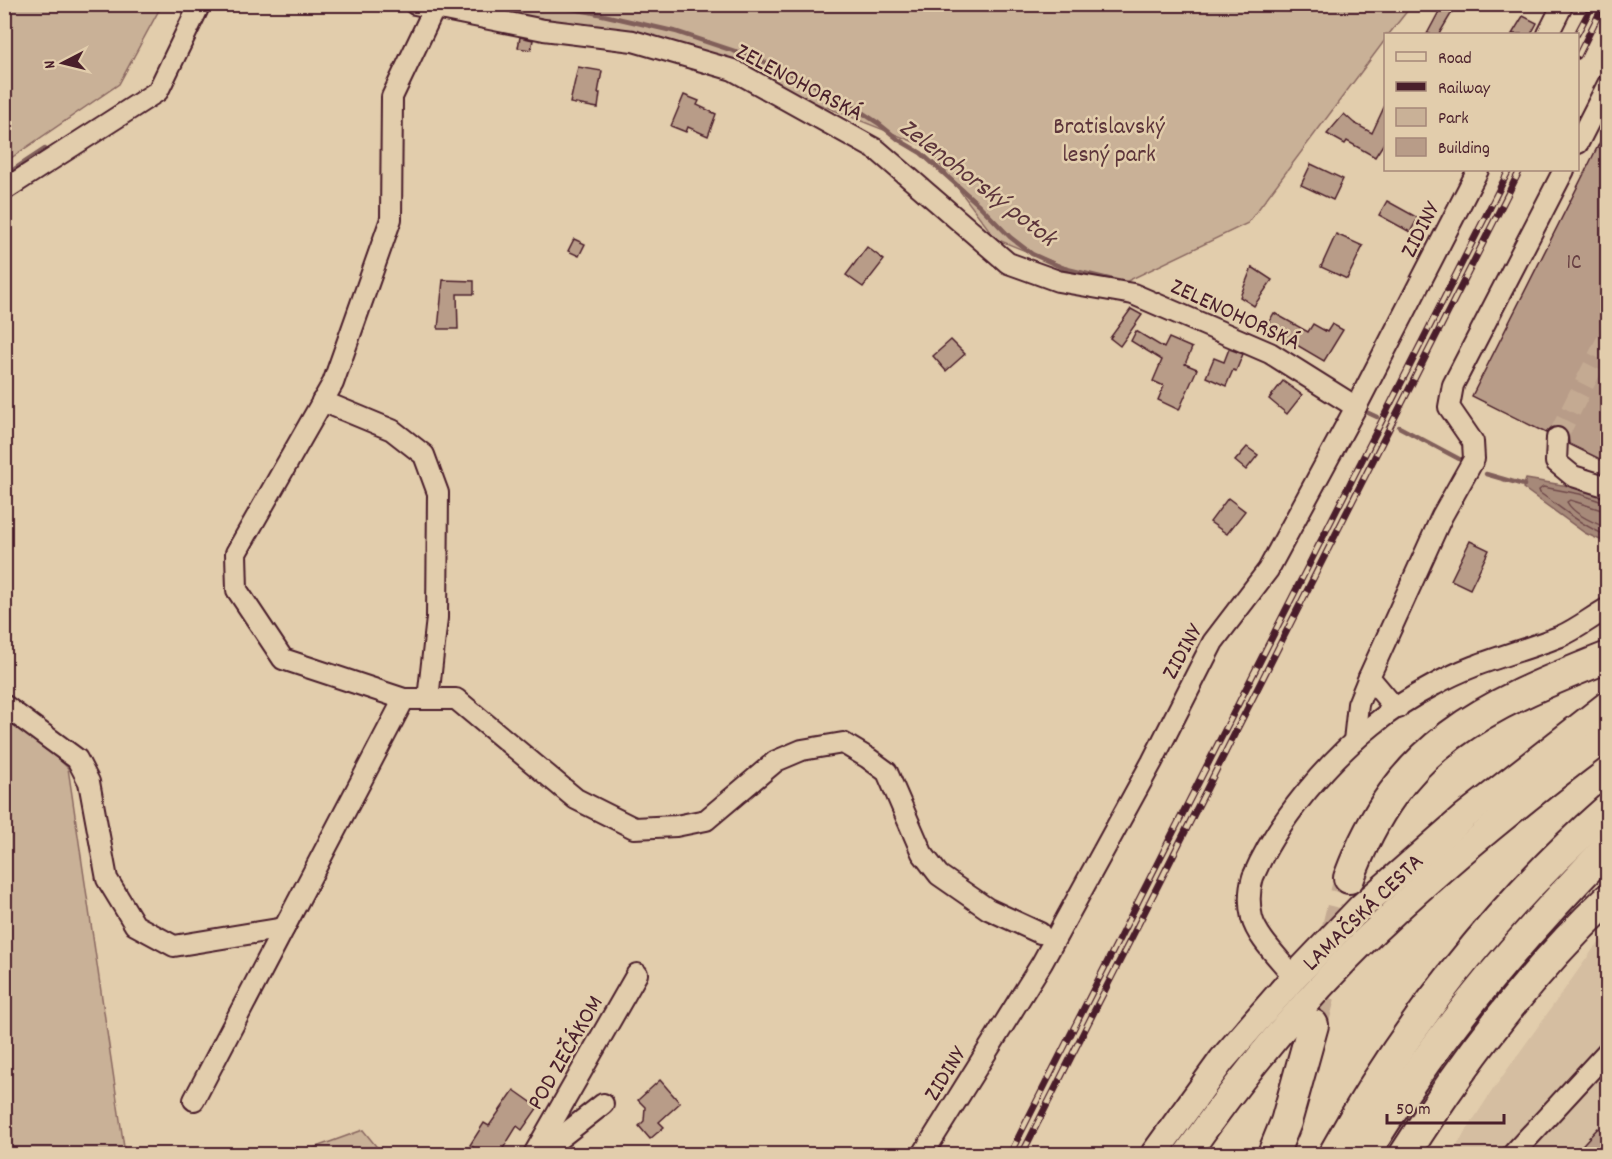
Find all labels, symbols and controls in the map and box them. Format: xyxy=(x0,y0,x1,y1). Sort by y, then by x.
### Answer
north arrow xyxy=(33,33,93,93)
legend xyxy=(1384,33,1579,171)
street label: ZELENOHORSKÁ xyxy=(729,36,868,131)
text: Road xyxy=(1438,47,1472,72)
text: N xyxy=(39,59,62,70)
text: Railway xyxy=(1438,77,1491,102)
text: Park xyxy=(1438,107,1469,132)
water label: Zelenohorský potok xyxy=(890,110,1065,258)
park label: Bratislavský lesný park xyxy=(1053,111,1166,173)
text: Building xyxy=(1438,137,1490,162)
street label: ZIDINY xyxy=(1393,196,1451,264)
house number: 1C xyxy=(1567,249,1581,279)
street label: ZELENOHORSKÁ xyxy=(1164,271,1305,361)
street label: ZIDINY xyxy=(1155,618,1213,686)
street label: LAMAČSKÁ CESTA xyxy=(1296,846,1433,980)
street label: POD ZEČÁKOM xyxy=(520,990,613,1117)
street label: ZIDINY xyxy=(917,1040,977,1108)
scale bar xyxy=(1387,1087,1504,1125)
text: 50 m xyxy=(1396,1098,1431,1123)

